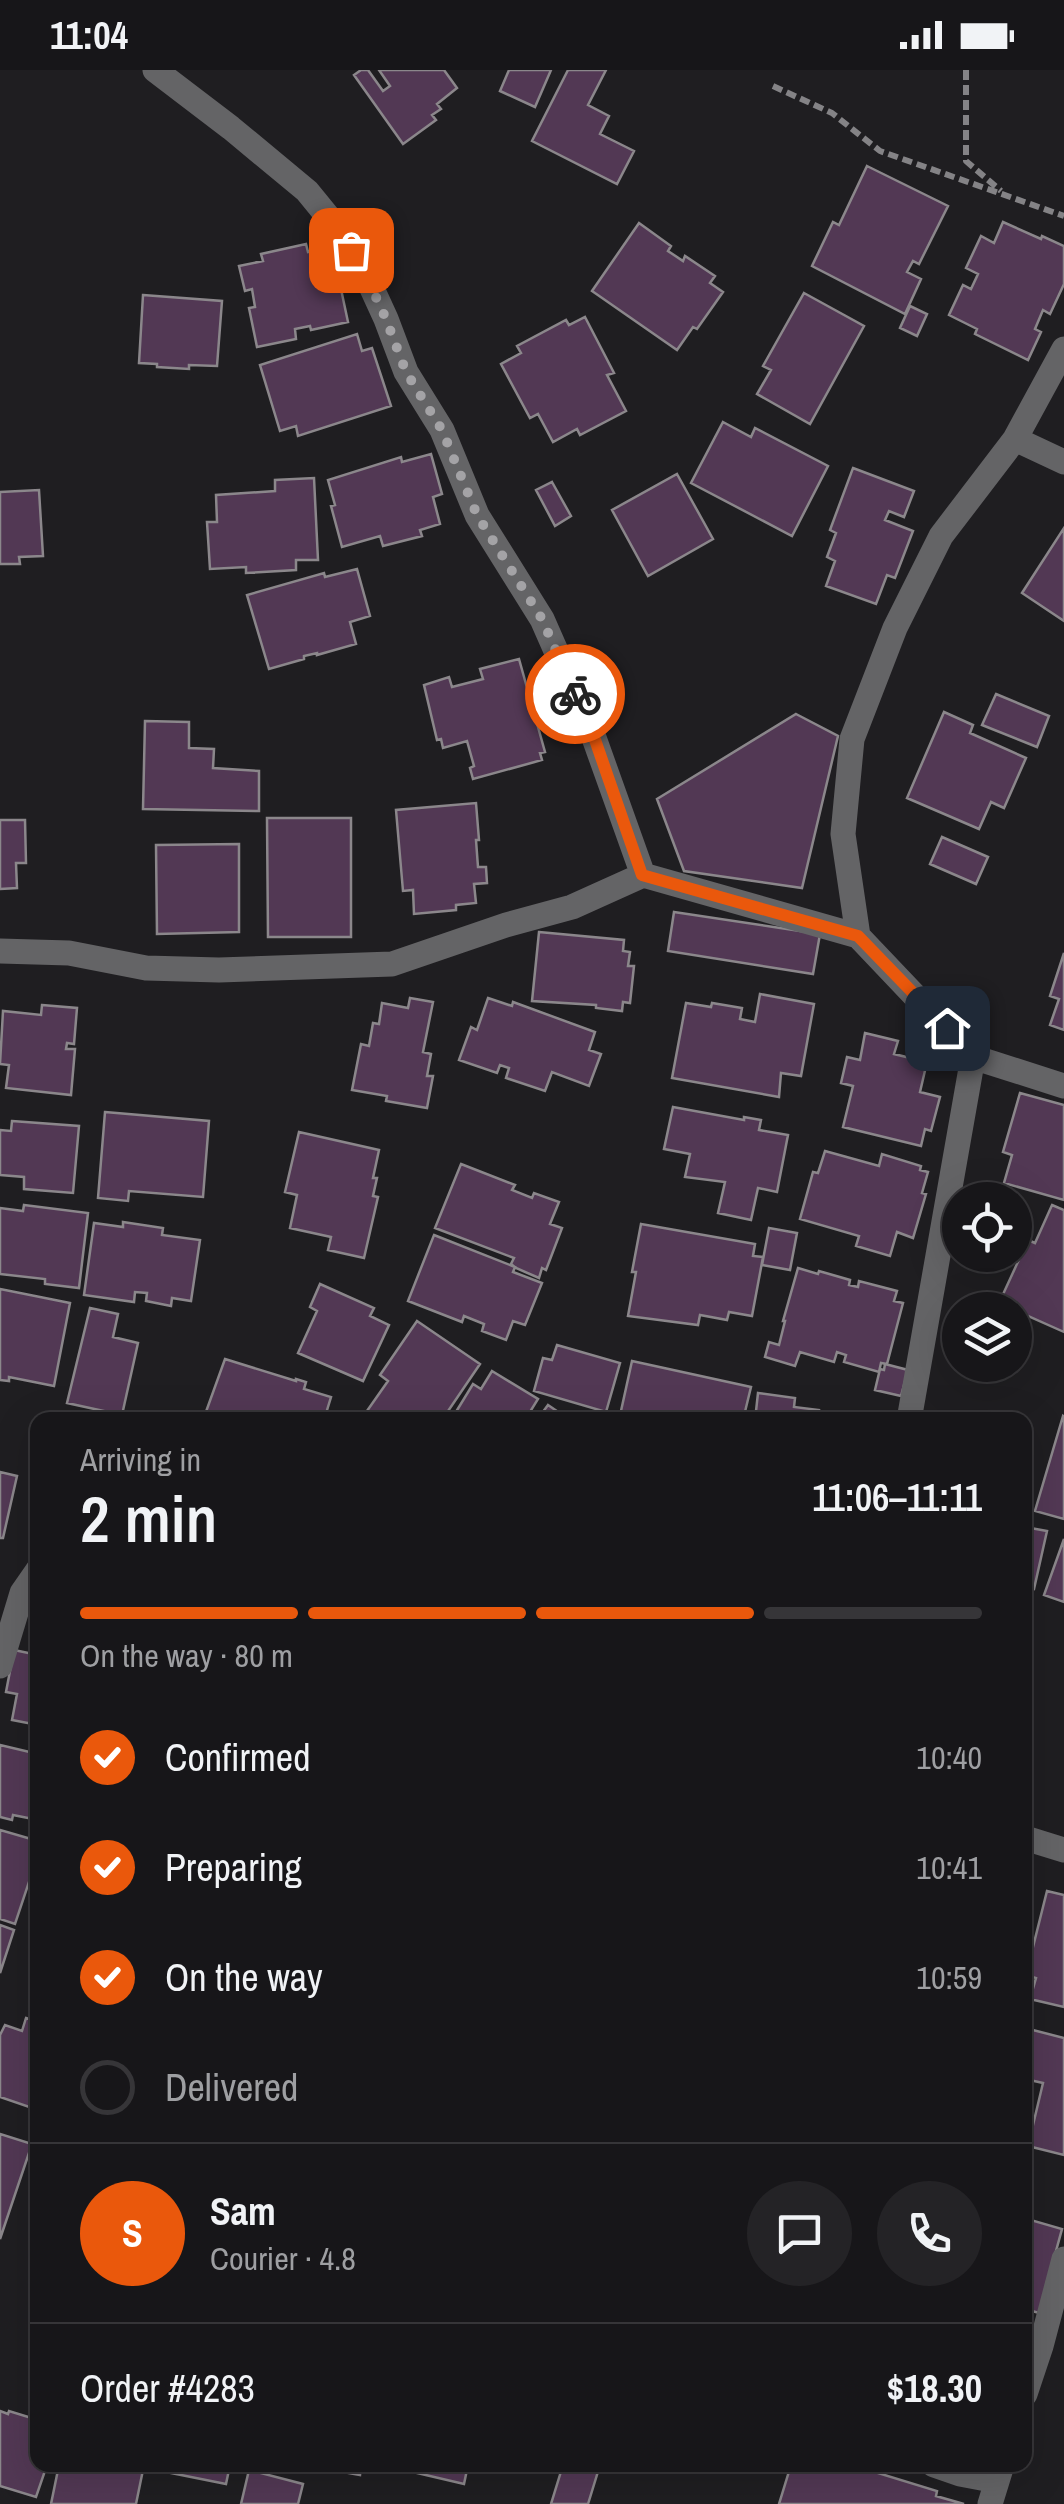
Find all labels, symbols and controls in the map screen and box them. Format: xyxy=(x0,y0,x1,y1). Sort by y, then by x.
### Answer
text: 11:04 xyxy=(50,10,128,61)
pin xyxy=(309,208,394,293)
icon: bag xyxy=(324,223,379,278)
courier xyxy=(525,644,625,744)
icon: bike xyxy=(548,667,603,722)
pin xyxy=(905,986,990,1071)
icon: home xyxy=(920,1001,975,1056)
map controls xyxy=(942,1182,1032,1382)
button: locate xyxy=(942,1182,1032,1272)
button: layers xyxy=(942,1292,1032,1382)
text: Arriving in xyxy=(80,1438,201,1481)
text: 11:06–11:11 xyxy=(812,1472,982,1523)
text: 2 min xyxy=(80,1475,217,1562)
text: On the way · 80 m xyxy=(80,1634,293,1677)
icon: check xyxy=(80,1730,135,1785)
text: Confirmed xyxy=(165,1732,310,1783)
text: 10:40 xyxy=(916,1736,982,1779)
icon: check xyxy=(80,1840,135,1895)
text: Preparing xyxy=(165,1842,302,1893)
text: 10:41 xyxy=(916,1846,982,1889)
icon: check xyxy=(80,1950,135,2005)
text: On the way xyxy=(165,1952,323,2003)
text: 10:59 xyxy=(916,1956,982,1999)
text: Delivered xyxy=(165,2062,298,2113)
button: chat xyxy=(747,2181,852,2286)
button: phone xyxy=(877,2181,982,2286)
text: Sam xyxy=(210,2186,276,2237)
text: S xyxy=(122,2208,143,2259)
text: Courier · 4.8 xyxy=(210,2237,356,2280)
text: Order #4283 xyxy=(80,2363,255,2414)
text: $18.30 xyxy=(887,2363,982,2414)

